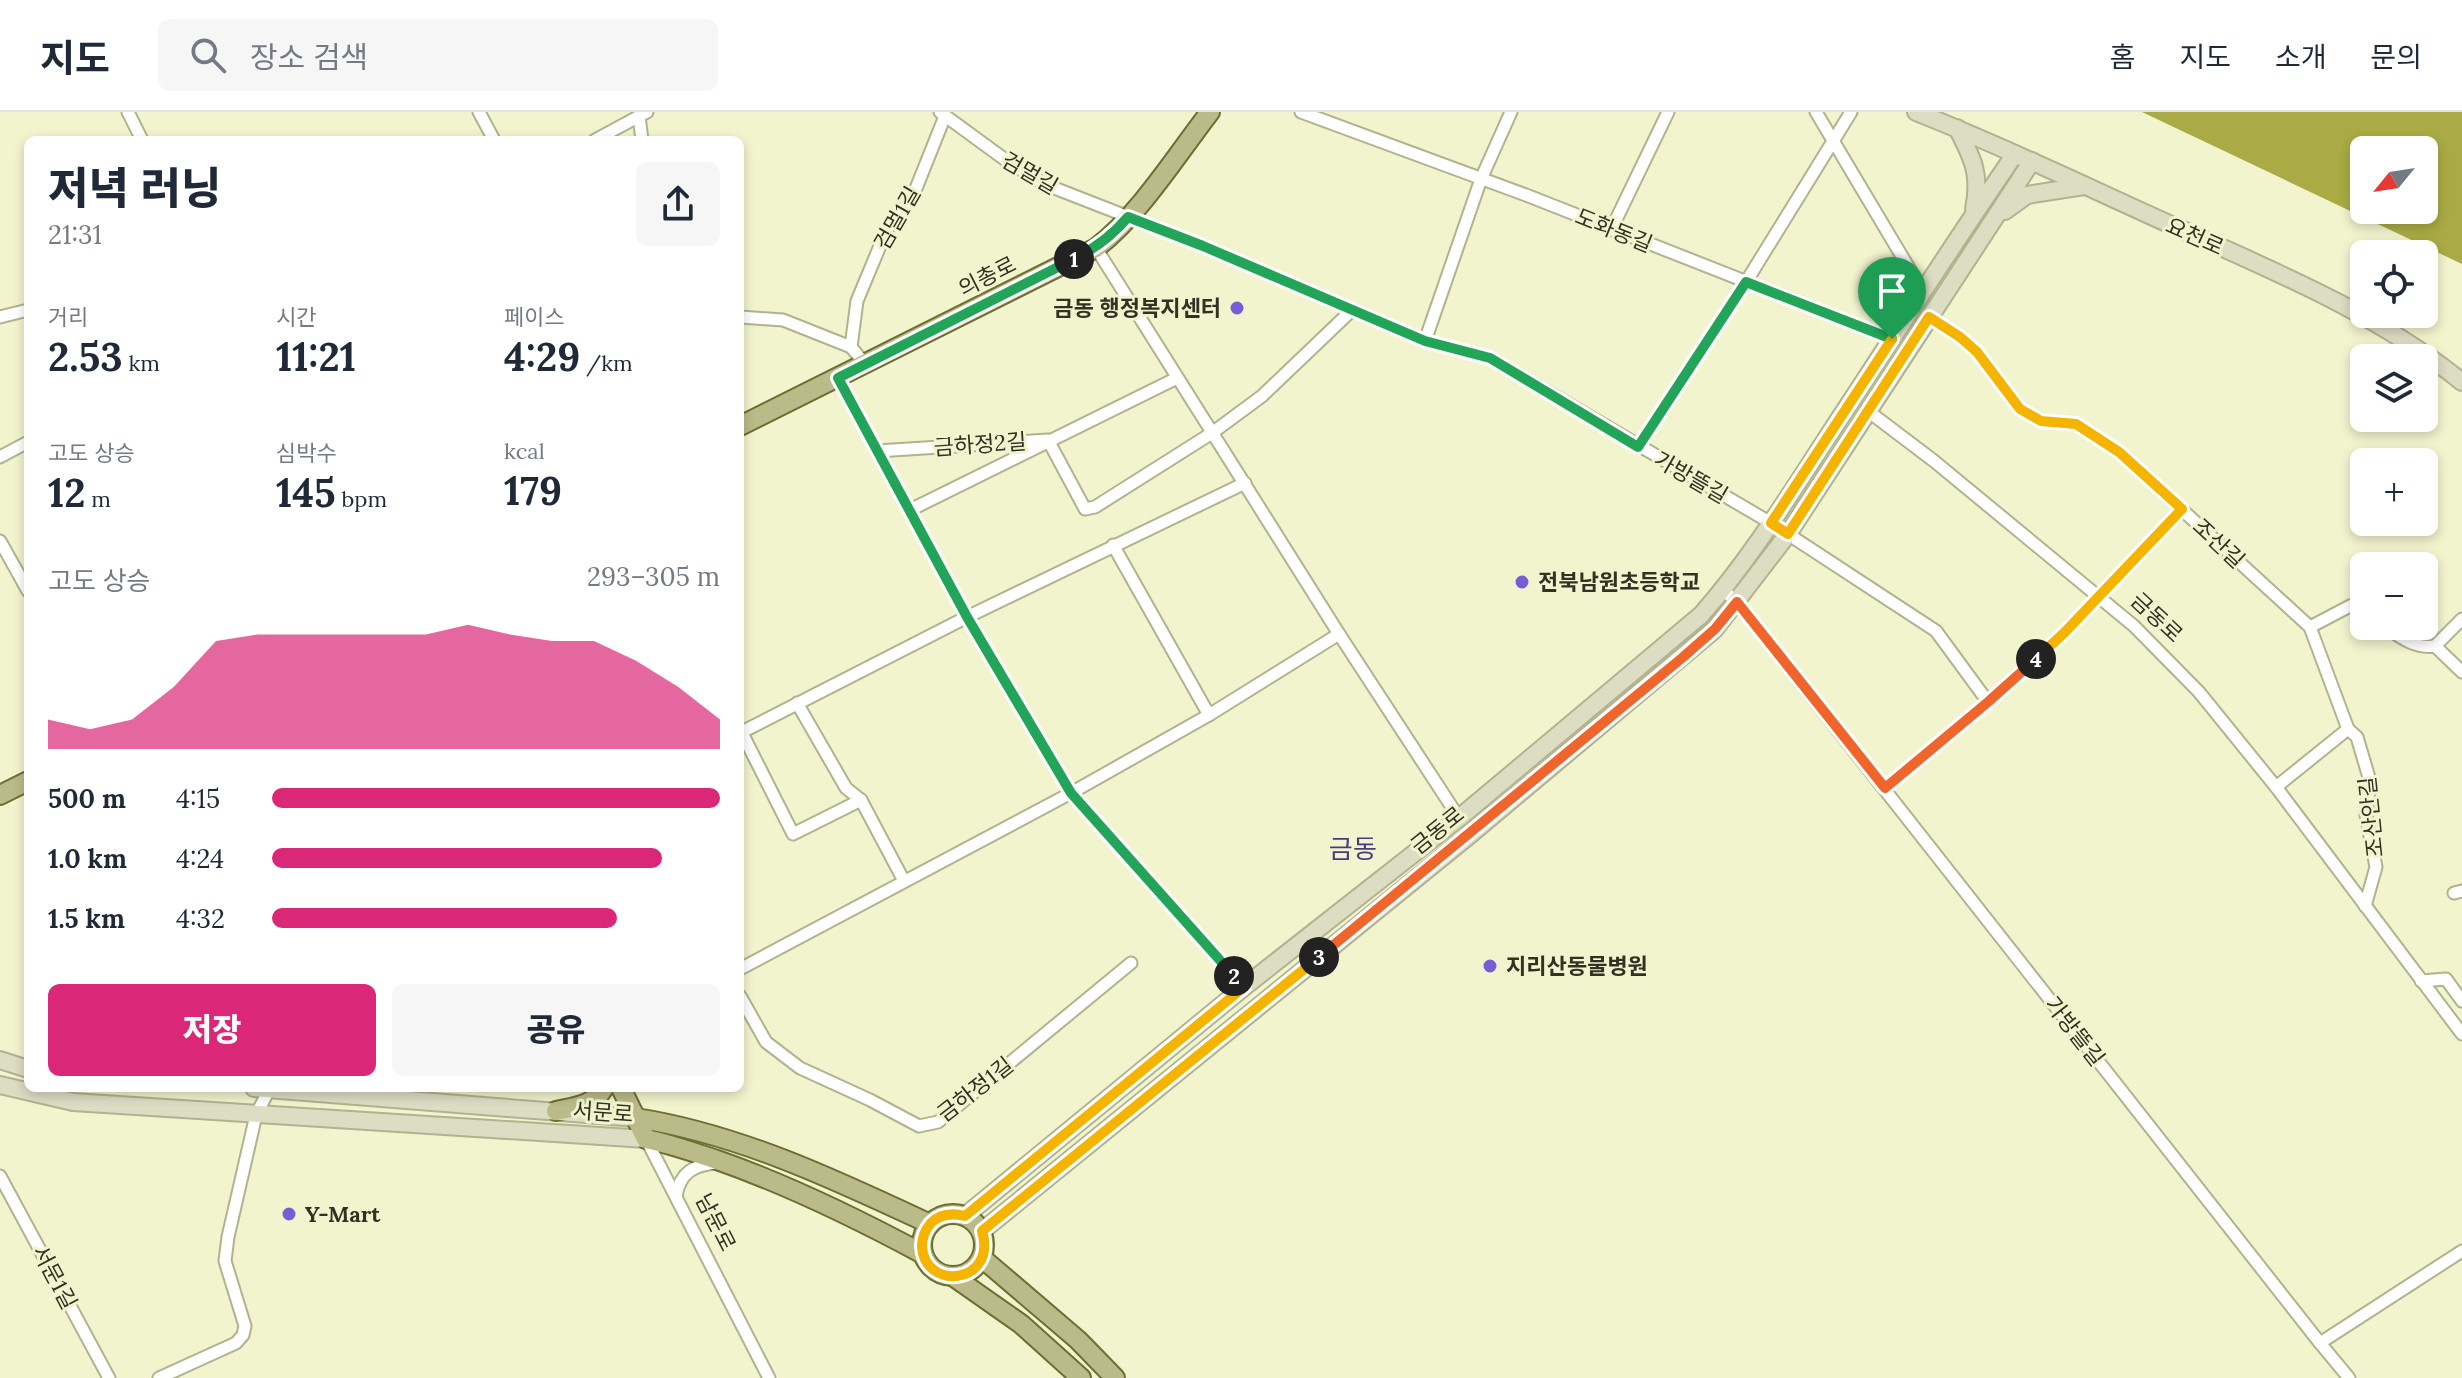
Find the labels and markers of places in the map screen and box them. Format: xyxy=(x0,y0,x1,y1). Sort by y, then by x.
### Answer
pin: 1 xyxy=(1054,239,1094,279)
pin xyxy=(1858,257,1926,339)
place label: 금동 행정복지센터 xyxy=(1053,294,1221,322)
marker: 금동 행정복지센터 xyxy=(1228,299,1246,317)
place label: 전북남원초등학교 xyxy=(1538,568,1700,596)
marker: 전북남원초등학교 xyxy=(1513,573,1531,591)
pin: 4 xyxy=(2016,639,2056,679)
pin: 3 xyxy=(1299,937,1339,977)
place label: 지리산동물병원 xyxy=(1506,952,1648,980)
pin: 2 xyxy=(1214,956,1254,996)
marker: 지리산동물병원 xyxy=(1481,957,1499,975)
place label: Y-Mart xyxy=(305,1200,381,1228)
marker: Y-Mart xyxy=(280,1205,298,1223)

